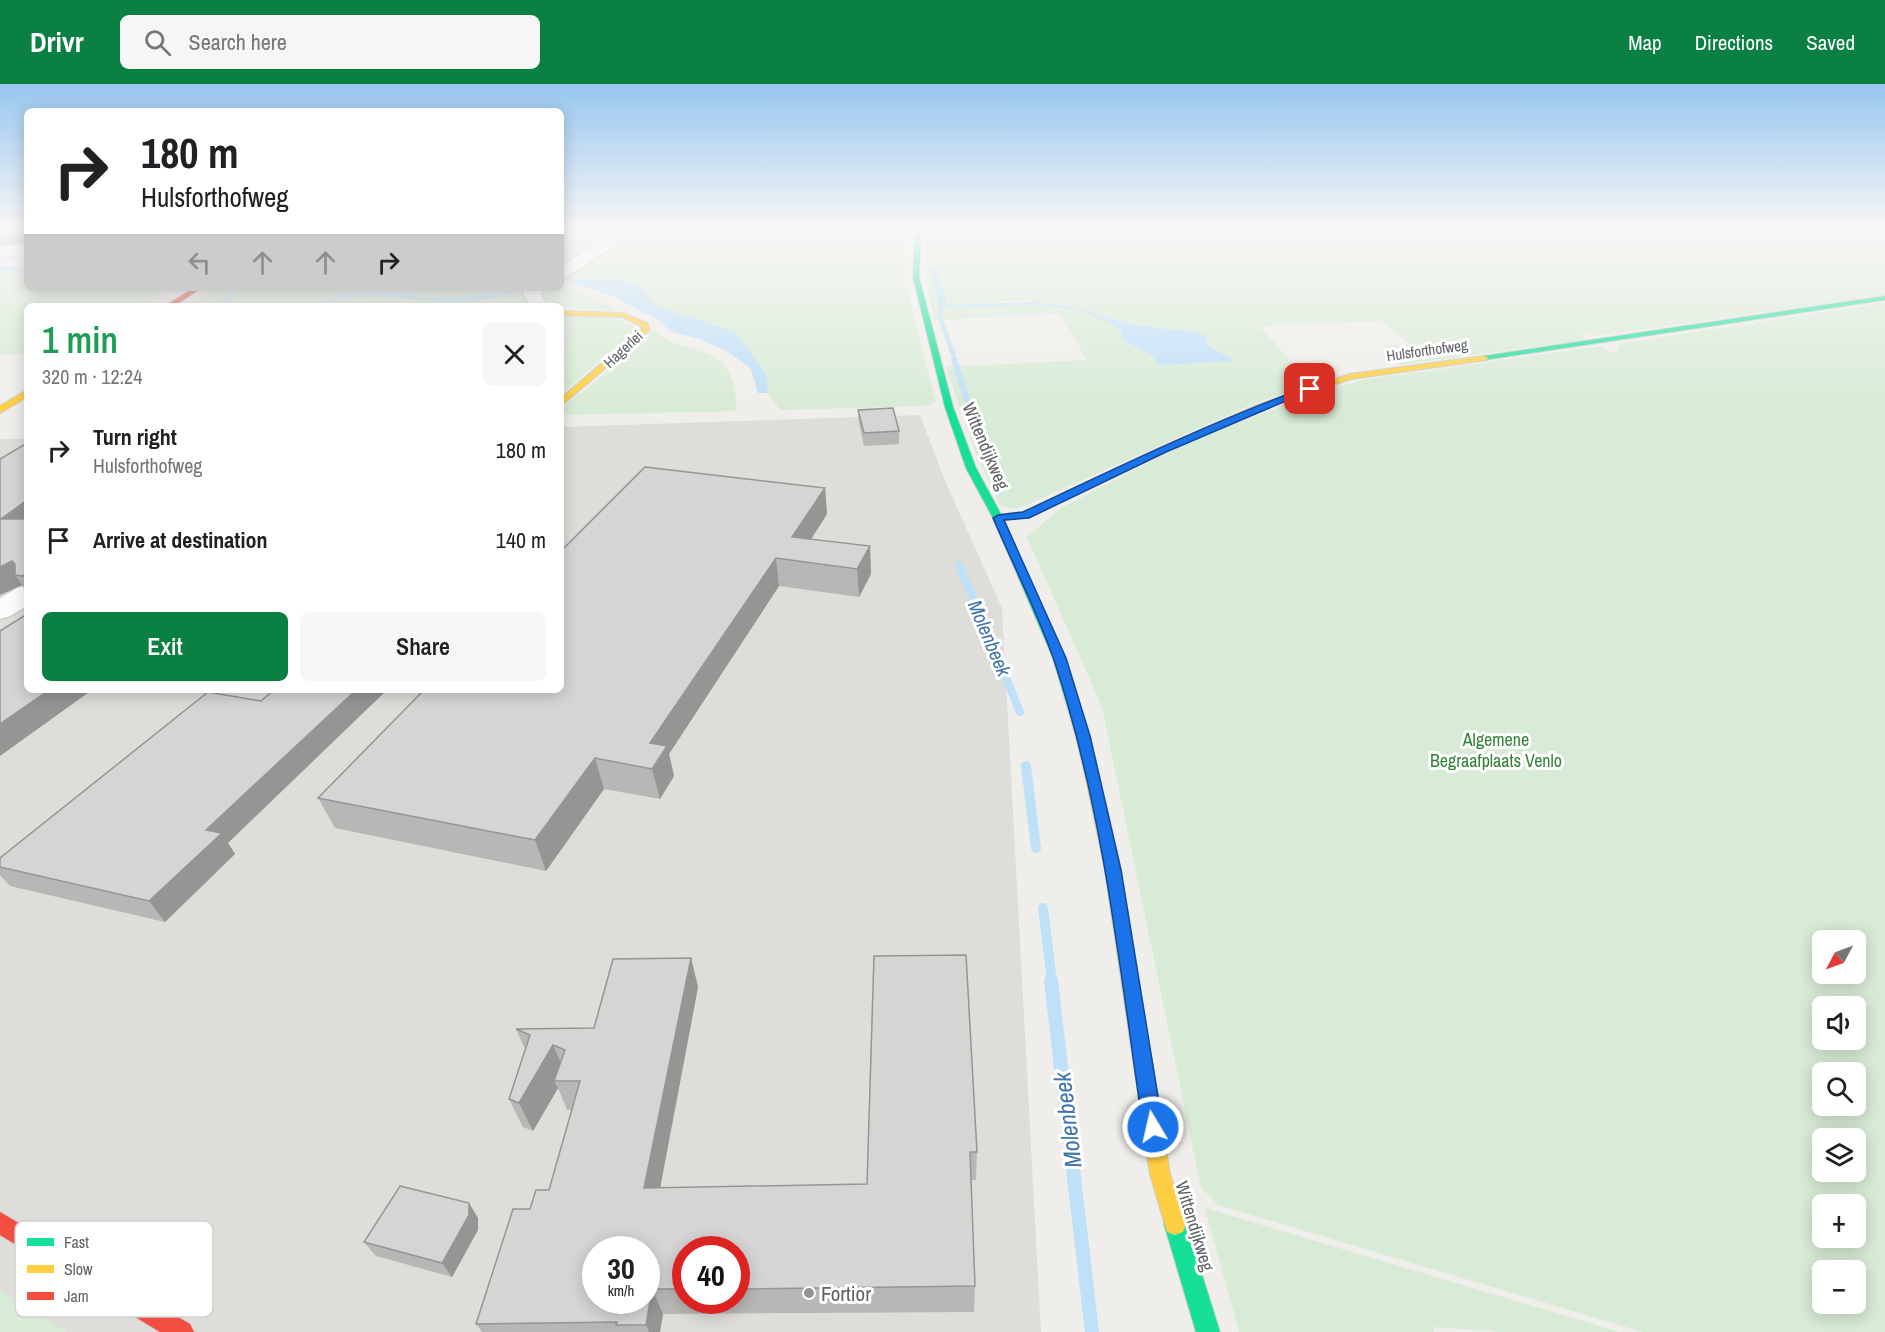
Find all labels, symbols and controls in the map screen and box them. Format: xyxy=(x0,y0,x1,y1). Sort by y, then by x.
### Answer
search box xyxy=(120,15,540,69)
text: Drivr xyxy=(30,23,84,61)
icon: search xyxy=(141,26,174,59)
text: Search here xyxy=(189,27,287,57)
text: Map xyxy=(1628,28,1662,57)
text: Directions xyxy=(1695,28,1773,57)
text: Saved xyxy=(1806,28,1855,57)
text: 180 m xyxy=(141,125,239,181)
icon: right xyxy=(42,132,120,210)
text: Hulsforthofweg xyxy=(141,179,289,215)
icon: left xyxy=(183,246,216,279)
icon: ahead xyxy=(246,246,279,279)
icon: ahead xyxy=(309,246,342,279)
icon: right xyxy=(372,246,405,279)
text: 1 min xyxy=(42,316,118,364)
button: close xyxy=(483,323,546,386)
street label: Hagerlei xyxy=(599,325,647,373)
street label: Hulsforthofweg xyxy=(1385,334,1469,366)
text: 320 m · 12:24 xyxy=(42,363,142,390)
pin xyxy=(1284,363,1335,414)
icon: arrive xyxy=(1293,372,1326,405)
street label: Wittendijkweg xyxy=(956,398,1016,494)
text: Turn right xyxy=(93,422,177,452)
icon: right xyxy=(42,434,75,467)
text: 180 m xyxy=(496,435,546,465)
text: Hulsforthofweg xyxy=(93,452,202,479)
icon: arrive xyxy=(42,524,75,557)
text: Arrive at destination xyxy=(93,525,267,555)
text: 140 m xyxy=(496,525,546,555)
water label: Molenbeek xyxy=(962,596,1018,681)
button: Exit xyxy=(42,612,288,681)
button: Share xyxy=(300,612,546,681)
park label: Algemene Begraafplaats Venlo xyxy=(1430,727,1562,773)
north arrow xyxy=(1812,930,1866,984)
map controls xyxy=(1812,930,1866,1314)
button: sound xyxy=(1812,996,1866,1050)
button: search xyxy=(1812,1062,1866,1116)
water label: Molenbeek xyxy=(1045,1069,1089,1170)
position arrow xyxy=(1121,1095,1185,1159)
button: layers xyxy=(1812,1128,1866,1182)
street label: Wittendijkweg xyxy=(1169,1178,1221,1275)
button: + xyxy=(1812,1194,1866,1248)
legend xyxy=(15,1221,213,1317)
text: Fast xyxy=(64,1231,89,1253)
speed limit sign: 40 xyxy=(672,1236,750,1314)
text: 30 xyxy=(607,1248,635,1288)
text: Slow xyxy=(64,1258,93,1280)
button: − xyxy=(1812,1260,1866,1314)
place label: Fortior xyxy=(821,1279,871,1308)
text: km/h xyxy=(608,1280,634,1301)
text: Jam xyxy=(64,1285,89,1307)
marker: Fortior xyxy=(802,1286,816,1300)

